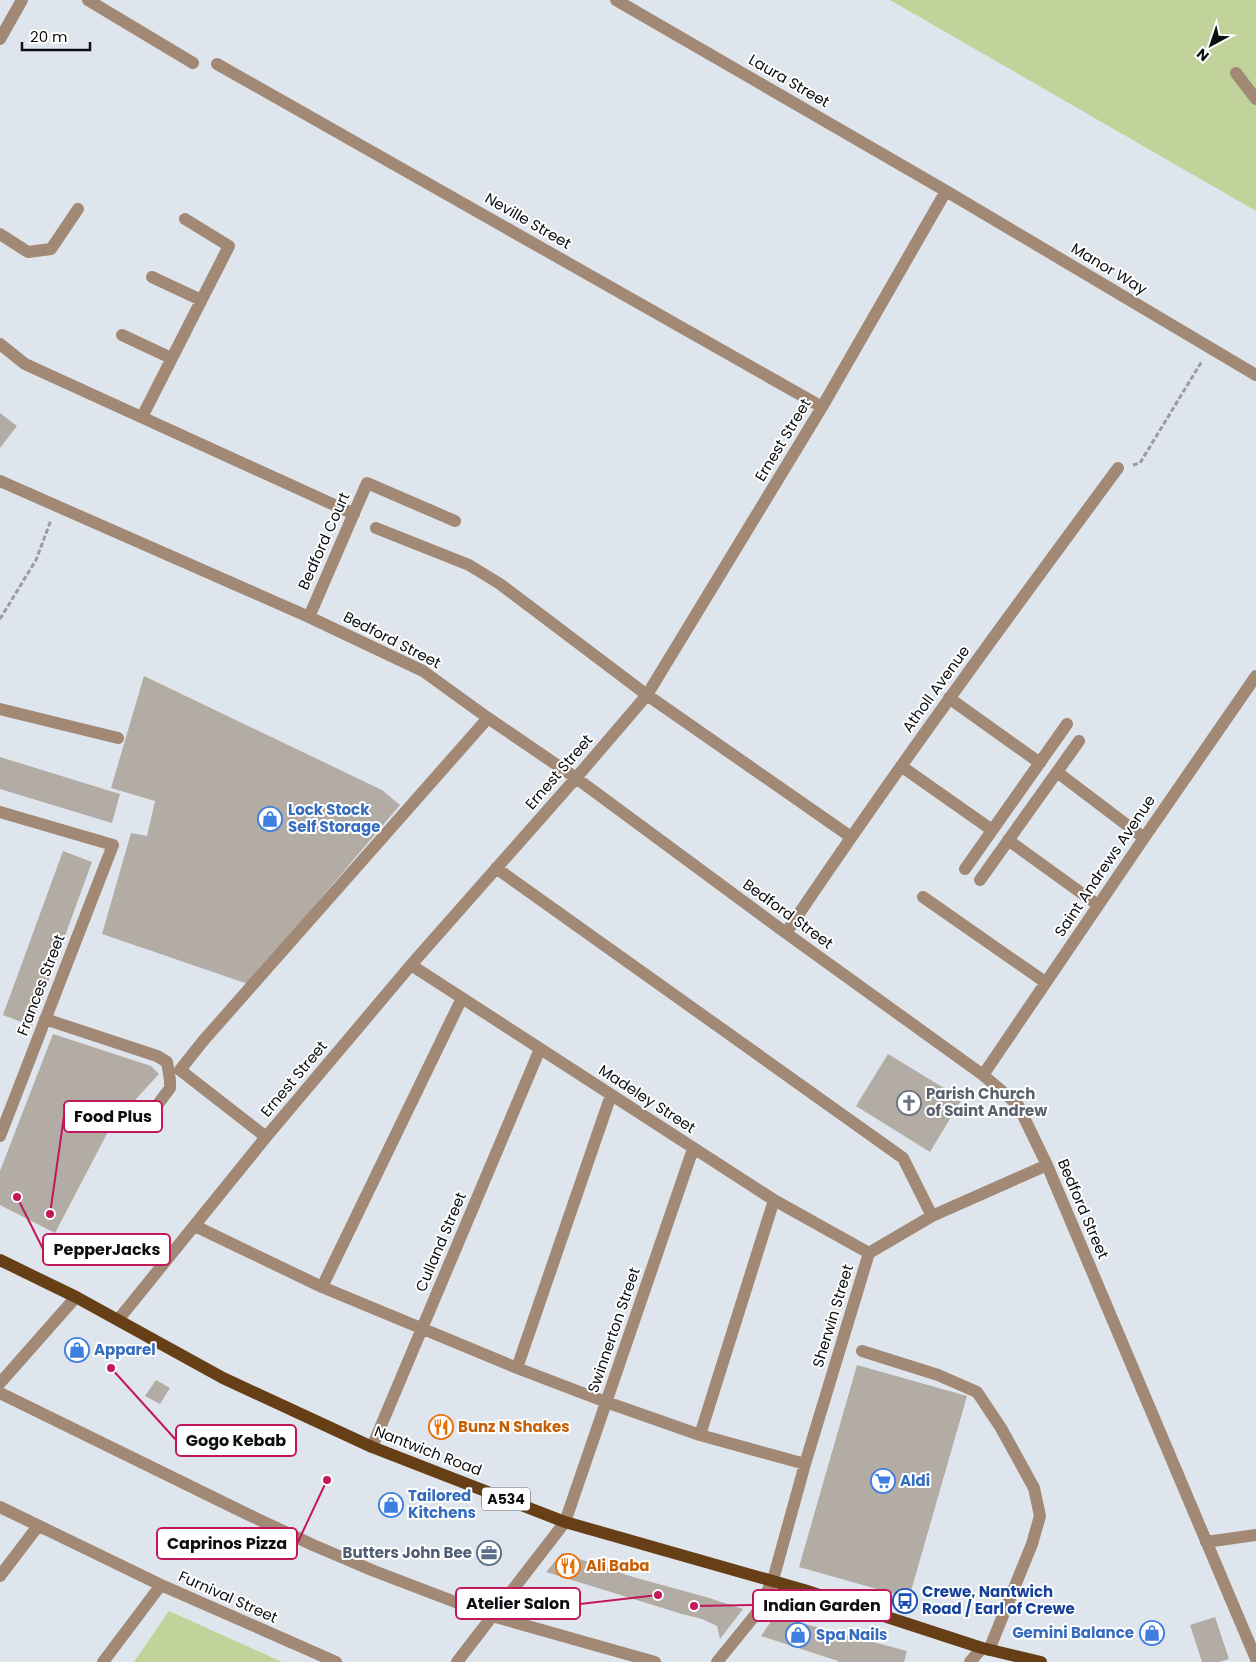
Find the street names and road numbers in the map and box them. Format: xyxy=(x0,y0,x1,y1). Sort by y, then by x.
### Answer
street label: Laura Street xyxy=(745,49,833,112)
street label: Neville Street xyxy=(481,187,575,254)
street label: Manor Way xyxy=(1067,238,1152,300)
street label: Ernest Street xyxy=(750,394,816,485)
street label: Bedford Court xyxy=(293,489,354,593)
street label: Bedford Street xyxy=(340,606,445,673)
street label: Atholl Avenue xyxy=(897,641,974,736)
street label: Ernest Street xyxy=(520,730,597,814)
street label: Saint Andrews Avenue xyxy=(1049,791,1160,941)
street label: Bedford Street xyxy=(739,874,838,953)
street label: Frances Street xyxy=(12,931,70,1039)
street label: Ernest Street xyxy=(256,1036,332,1121)
street label: Madeley Street xyxy=(595,1059,700,1138)
street label: Bedford Street xyxy=(1053,1156,1114,1262)
street label: Culland Street xyxy=(410,1189,471,1295)
street label: Sherwin Street xyxy=(807,1262,858,1370)
street label: Swinnerton Street xyxy=(582,1264,645,1395)
street label: Nantwich Road xyxy=(371,1420,485,1481)
road number: A534 xyxy=(482,1488,530,1510)
street label: Furnival Street xyxy=(175,1565,281,1628)

